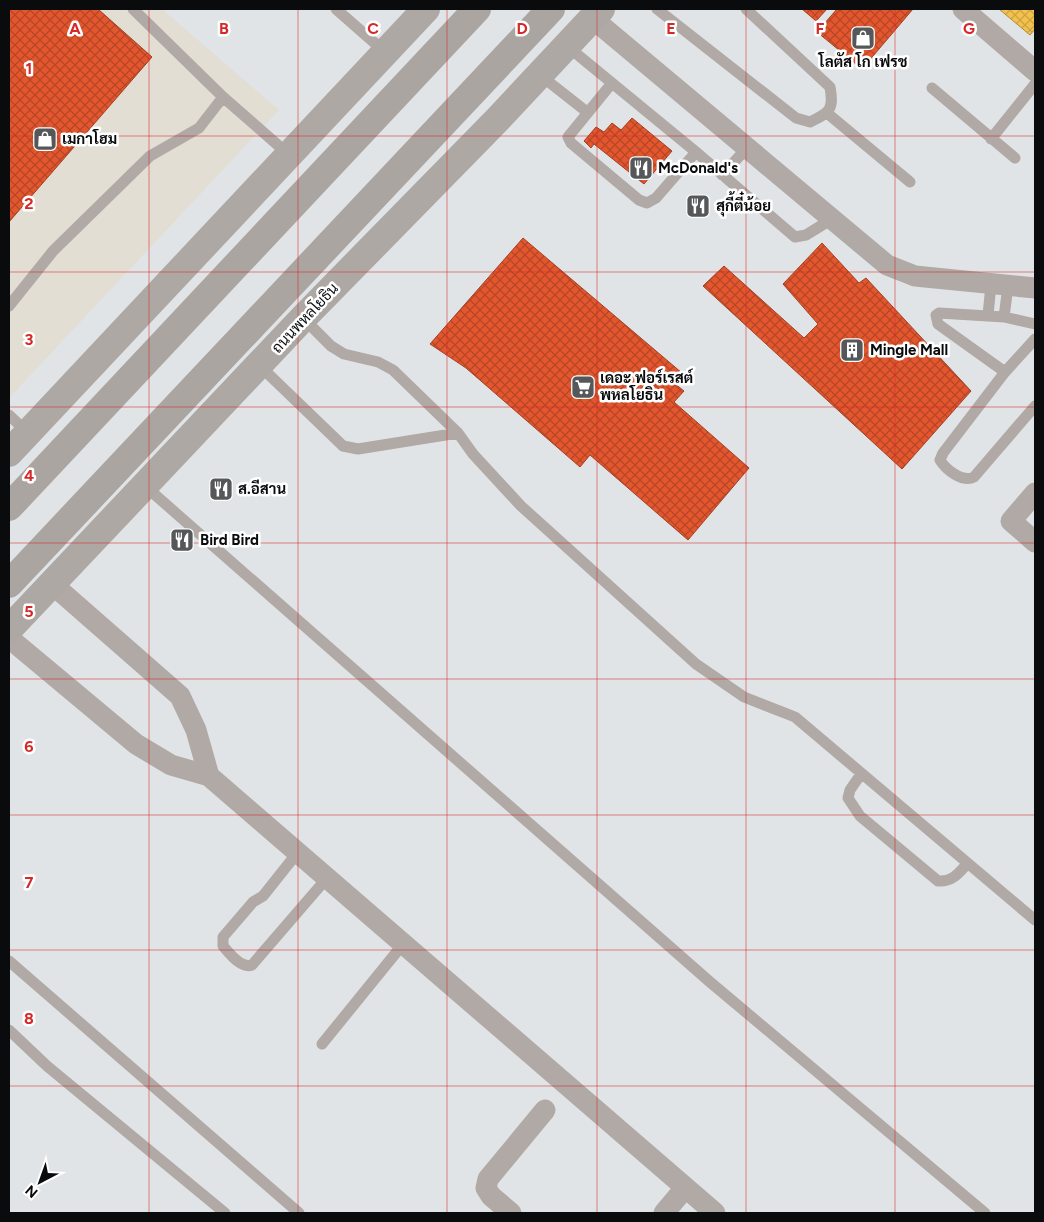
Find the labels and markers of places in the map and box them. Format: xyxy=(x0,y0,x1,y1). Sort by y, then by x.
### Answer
shop icon: โลตัส โก เฟรช xyxy=(850,25,876,51)
place label: โลตัส โก เฟรช xyxy=(818,51,908,71)
shop icon: เมกาโฮม xyxy=(32,126,58,152)
place label: เมกาโฮม xyxy=(62,128,117,148)
restaurant icon: McDonald's xyxy=(628,155,654,181)
place label: McDonald's xyxy=(658,159,738,177)
place label: สุกี้ตี๋น้อย xyxy=(716,191,771,217)
restaurant icon: สุกี้ตี๋น้อย xyxy=(685,193,711,219)
building icon: Mingle Mall xyxy=(839,337,865,363)
place label: Mingle Mall xyxy=(870,341,948,359)
place label: เดอะ ฟอร์เรสต์ พหลโยธิน xyxy=(600,368,694,404)
supermarket icon: เดอะ ฟอร์เรสต์ พหลโยธิน xyxy=(570,374,596,400)
restaurant icon: ส.อีสาน xyxy=(208,476,234,502)
place label: ส.อีสาน xyxy=(238,479,286,498)
restaurant icon: Bird Bird xyxy=(169,527,195,553)
place label: Bird Bird xyxy=(200,531,259,549)

